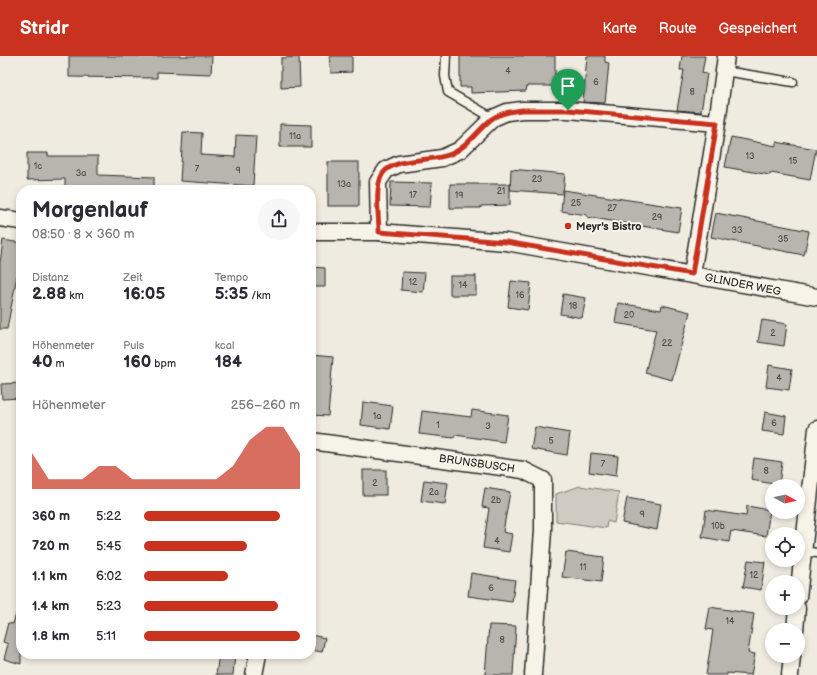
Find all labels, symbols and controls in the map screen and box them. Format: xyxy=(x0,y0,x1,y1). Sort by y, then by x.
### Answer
text: Stridr xyxy=(20,17,69,40)
text: Karte xyxy=(603,20,637,37)
text: Route xyxy=(659,20,697,37)
text: Gespeichert xyxy=(719,20,797,37)
house number: 4 xyxy=(505,66,511,77)
pin xyxy=(551,69,585,110)
icon: arrive xyxy=(557,75,579,97)
house number: 6 xyxy=(593,77,599,88)
house number: 8 xyxy=(689,87,695,98)
house number: 11a xyxy=(289,131,301,142)
house number: 13 xyxy=(745,151,755,162)
house number: 15 xyxy=(789,156,797,167)
house number: 1c xyxy=(34,161,42,172)
house number: 7 xyxy=(195,164,200,175)
house number: 9 xyxy=(235,165,241,176)
house number: 3a xyxy=(76,168,86,179)
house number: 23 xyxy=(532,174,543,185)
house number: 13a xyxy=(337,179,351,190)
house number: 21 xyxy=(497,186,505,197)
house number: 17 xyxy=(409,190,418,201)
house number: 19 xyxy=(455,190,463,201)
text: Morgenlauf xyxy=(32,197,148,224)
button: share xyxy=(258,198,300,240)
house number: 25 xyxy=(571,198,581,209)
house number: 27 xyxy=(607,203,617,214)
house number: 29 xyxy=(652,212,662,223)
place label: Meyr's Bistro xyxy=(576,220,642,233)
marker: Meyr's Bistro xyxy=(563,221,573,231)
house number: 33 xyxy=(731,225,743,236)
text: 08:50 · 8 × 360 m xyxy=(32,226,135,242)
house number: 35 xyxy=(778,234,788,245)
text: Distanz xyxy=(32,271,69,284)
text: Zeit xyxy=(123,271,143,284)
text: Tempo xyxy=(215,271,248,284)
street label: GLINDER WEG xyxy=(704,271,782,298)
house number: 12 xyxy=(409,277,418,288)
house number: 14 xyxy=(459,280,468,291)
text: 2.88 xyxy=(32,284,66,304)
text: 16:05 xyxy=(123,284,165,304)
text: 5:35 xyxy=(215,284,248,304)
text: km xyxy=(66,289,84,302)
text: /km xyxy=(248,289,271,302)
house number: 16 xyxy=(516,290,525,301)
house number: 18 xyxy=(569,301,577,312)
house number: 20 xyxy=(624,310,634,321)
house number: 2 xyxy=(770,328,776,339)
house number: 22 xyxy=(662,338,673,349)
text: Höhenmeter xyxy=(32,339,94,352)
text: Puls xyxy=(123,339,144,352)
text: kcal xyxy=(215,339,234,352)
text: 40 xyxy=(32,352,53,372)
text: 160 xyxy=(123,352,151,372)
text: 184 xyxy=(215,352,242,372)
text: m xyxy=(53,357,65,370)
text: bpm xyxy=(151,357,176,370)
house number: 4 xyxy=(776,373,782,384)
text: Höhenmeter xyxy=(32,397,106,413)
text: 256–260 m xyxy=(231,397,300,413)
house number: 1a xyxy=(373,411,381,422)
house number: 6 xyxy=(771,418,777,429)
house number: 1 xyxy=(436,420,440,431)
house number: 3 xyxy=(485,421,491,432)
house number: 5 xyxy=(548,436,554,447)
street label: BRUNSBUSCH xyxy=(438,452,516,475)
house number: 7 xyxy=(601,459,606,470)
house number: 8 xyxy=(763,466,769,477)
house number: 2 xyxy=(372,478,378,489)
north arrow xyxy=(765,479,805,519)
map controls xyxy=(765,479,805,663)
house number: 2a xyxy=(429,487,439,498)
house number: 2b xyxy=(491,495,501,506)
text: 360 m xyxy=(32,508,70,524)
text: 5:22 xyxy=(96,508,121,524)
house number: 9 xyxy=(639,509,645,520)
house number: 10b xyxy=(711,521,725,532)
button: locate xyxy=(765,527,805,567)
house number: 4 xyxy=(494,536,500,547)
text: 720 m xyxy=(32,538,69,554)
text: 5:45 xyxy=(96,538,121,554)
house number: 11 xyxy=(580,562,586,573)
text: 1.1 km xyxy=(32,568,67,584)
text: 6:02 xyxy=(96,568,122,584)
house number: 12 xyxy=(750,570,759,581)
button: + xyxy=(765,575,805,615)
house number: 6 xyxy=(488,583,494,594)
text: 1.4 km xyxy=(32,598,69,614)
text: 5:23 xyxy=(96,598,121,614)
house number: 14 xyxy=(726,616,735,627)
button: − xyxy=(765,623,805,663)
text: 1.8 km xyxy=(32,628,70,644)
text: 5:11 xyxy=(96,628,116,644)
house number: 8 xyxy=(499,635,505,646)

